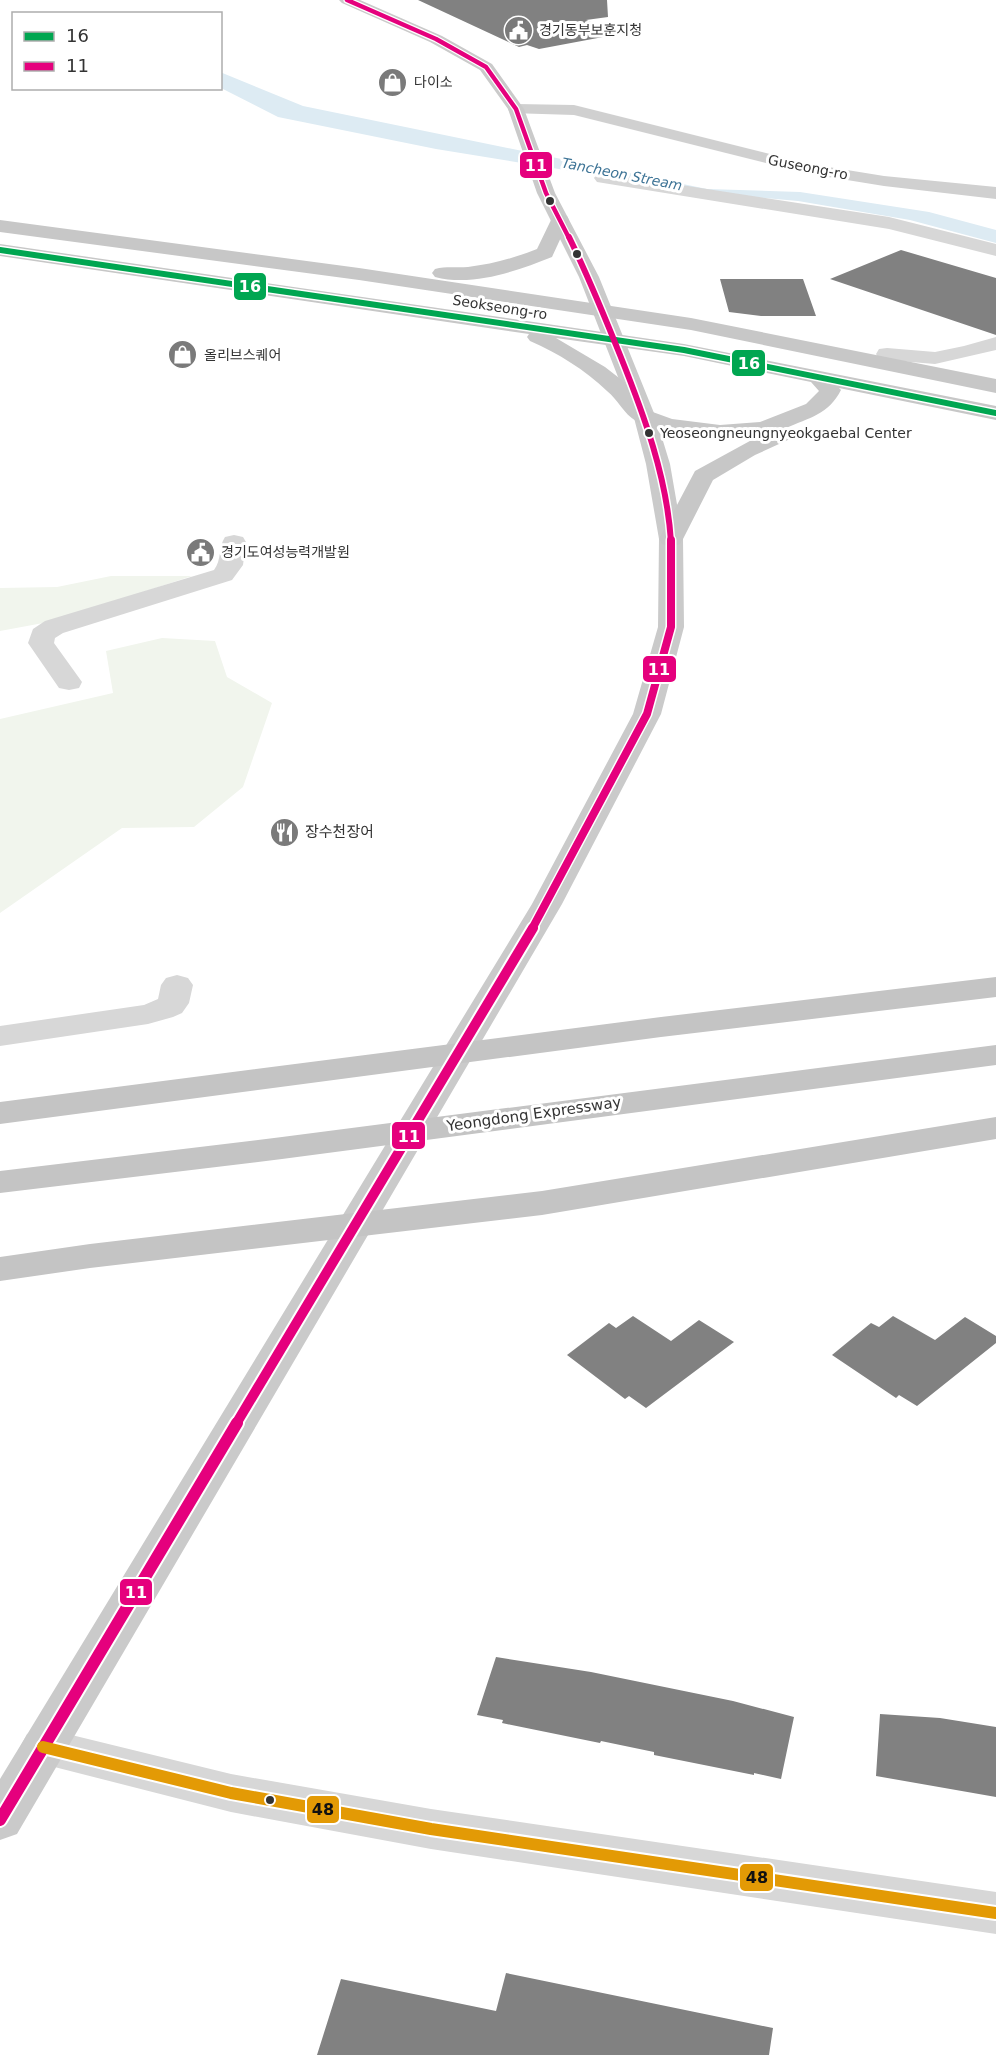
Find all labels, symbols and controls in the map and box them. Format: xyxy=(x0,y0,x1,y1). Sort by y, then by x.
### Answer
legend xyxy=(12,12,222,90)
public building icon: 경기동부보훈지청 xyxy=(502,14,534,46)
place label: 경기동부보훈지청 xyxy=(539,22,642,38)
text: 16 xyxy=(66,25,89,46)
text: 11 xyxy=(66,55,89,76)
shop icon: 다이소 xyxy=(377,66,409,98)
place label: 다이소 xyxy=(414,74,453,90)
line badge: 11 xyxy=(519,151,553,179)
street label: Guseong-ro xyxy=(767,151,849,183)
water label: Tancheon Stream xyxy=(560,154,684,194)
text: 11 xyxy=(525,156,547,175)
unlabelled marker xyxy=(544,195,556,207)
unlabelled marker xyxy=(571,248,583,260)
line badge: 16 xyxy=(233,272,267,301)
text: 16 xyxy=(239,277,261,296)
street label: Seokseong-ro xyxy=(452,292,548,322)
shop icon: 올리브스퀘어 xyxy=(167,339,199,371)
place label: 올리브스퀘어 xyxy=(204,347,281,363)
line badge: 16 xyxy=(731,349,766,377)
text: 16 xyxy=(738,354,760,373)
place label: Yeoseongneungnyeokgaebal Center xyxy=(659,425,912,441)
marker: Yeoseongneungnyeokgaebal Center xyxy=(643,427,655,439)
public building icon: 경기도여성능력개발원 xyxy=(184,536,216,568)
place label: 경기도여성능력개발원 xyxy=(221,544,350,560)
line badge: 11 xyxy=(642,655,677,683)
text: 11 xyxy=(648,660,670,679)
restaurant icon: 장수천장어 xyxy=(268,816,300,848)
place label: 장수천장어 xyxy=(305,823,374,841)
street label: Yeongdong Expressway xyxy=(445,1093,623,1135)
line badge: 11 xyxy=(391,1121,426,1150)
text: 11 xyxy=(398,1127,420,1146)
line badge: 11 xyxy=(119,1578,153,1606)
text: 11 xyxy=(125,1583,147,1602)
unlabelled marker xyxy=(264,1794,276,1806)
line badge: 48 xyxy=(306,1795,340,1824)
text: 48 xyxy=(312,1800,334,1819)
line badge: 48 xyxy=(739,1863,774,1892)
text: 48 xyxy=(746,1868,768,1887)

